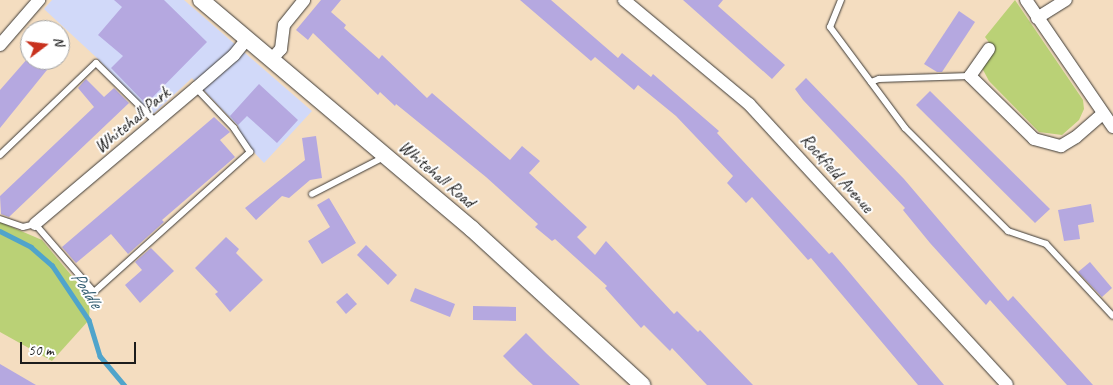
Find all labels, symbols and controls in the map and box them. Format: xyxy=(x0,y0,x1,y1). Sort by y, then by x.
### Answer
north arrow xyxy=(20,20,70,70)
text: N xyxy=(50,35,68,48)
street label: Whitehall Park xyxy=(90,82,174,158)
street label: Rockfield Avenue xyxy=(796,129,878,217)
street label: Whitehall Road xyxy=(394,136,480,212)
water label: Poddle xyxy=(66,267,106,313)
scale bar xyxy=(22,332,139,364)
text: 50 m xyxy=(28,341,54,360)

